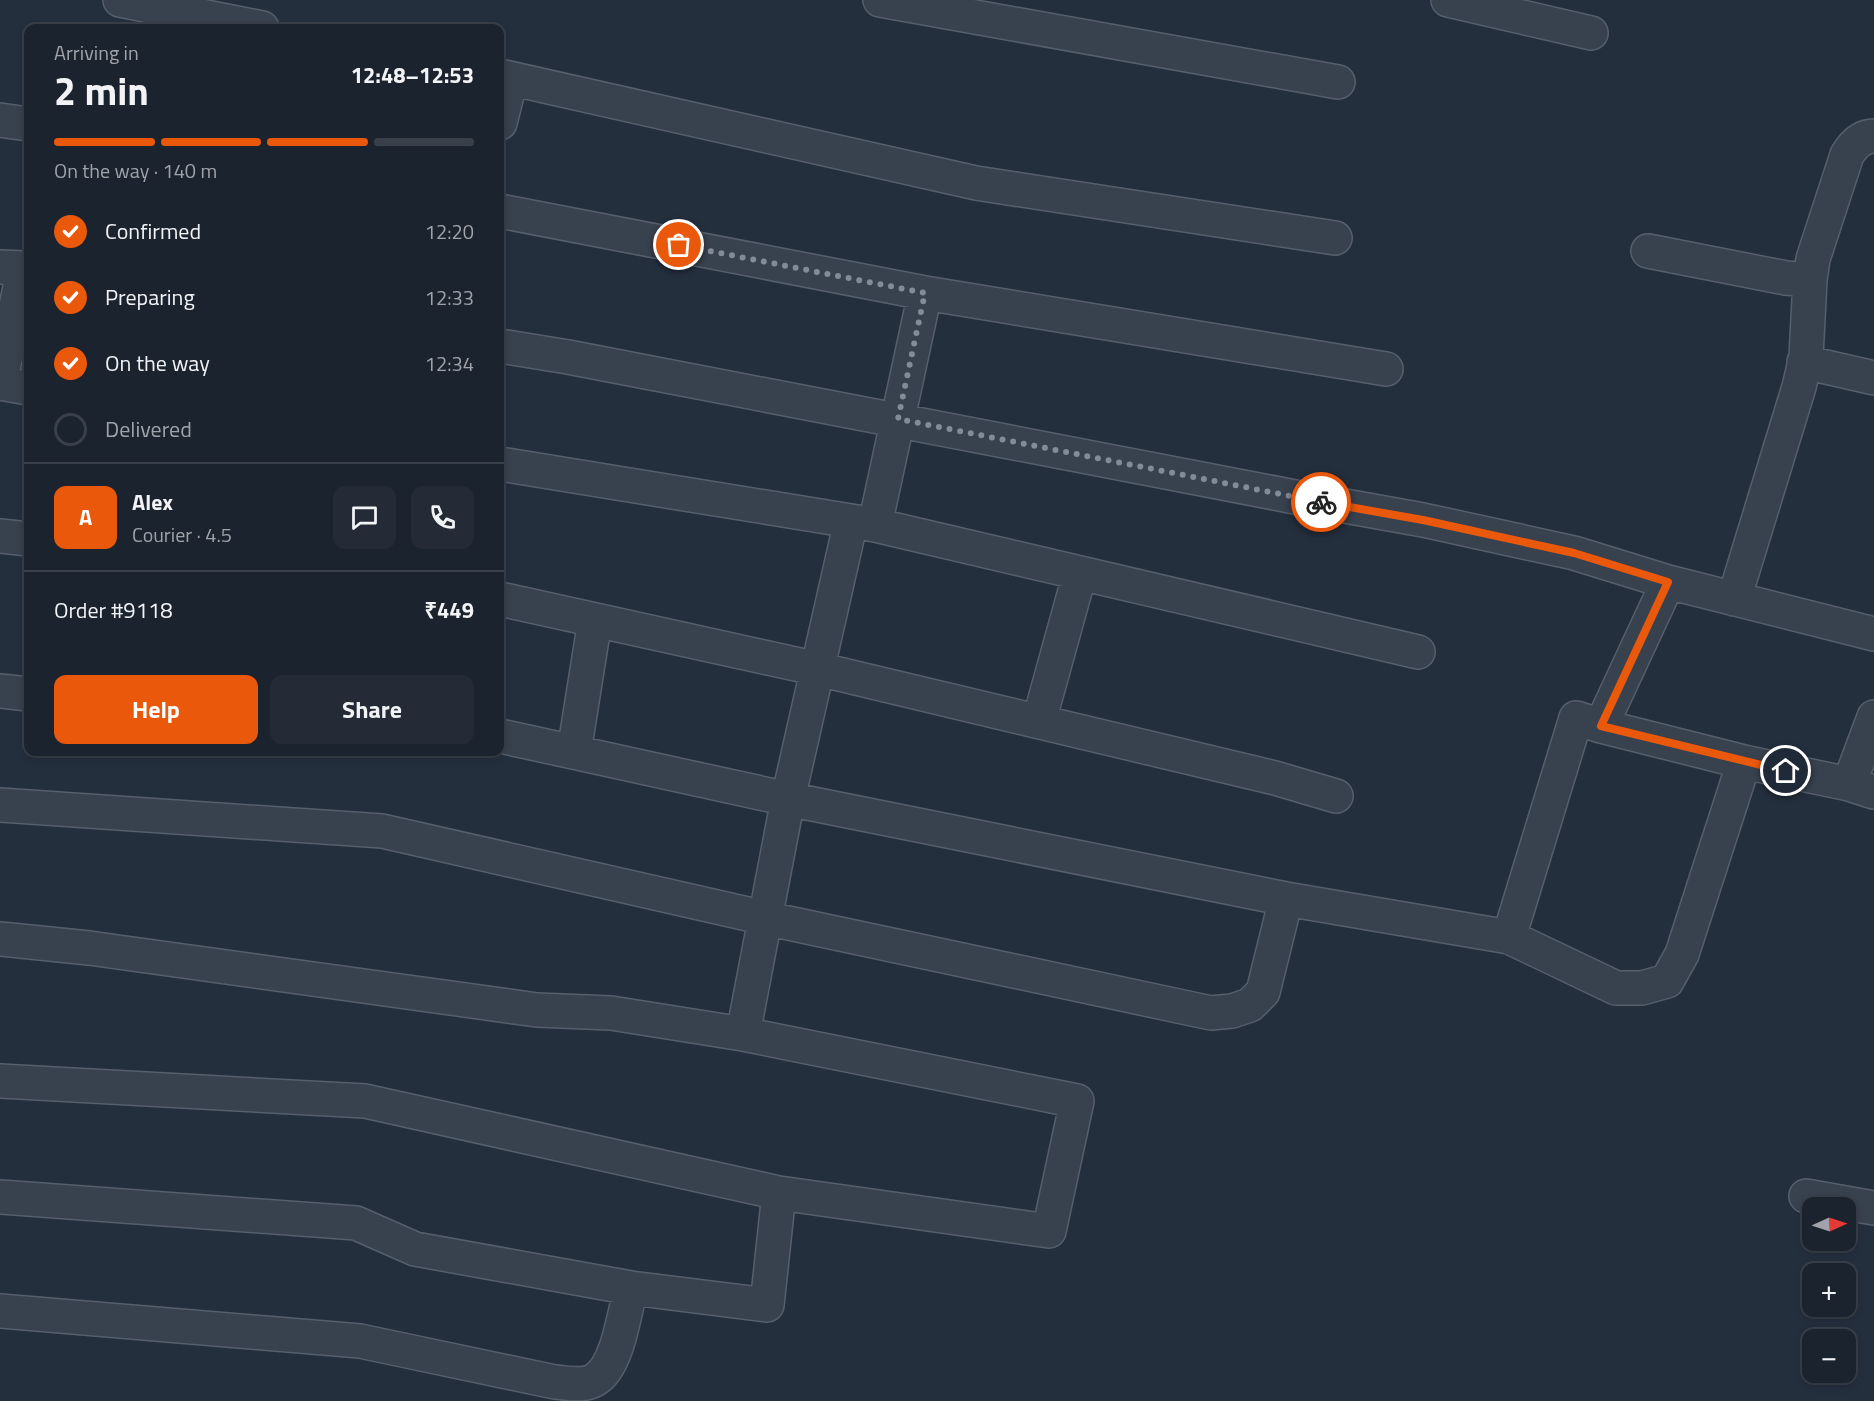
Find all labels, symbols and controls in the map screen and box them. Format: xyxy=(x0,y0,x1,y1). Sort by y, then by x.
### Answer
text: Arriving in xyxy=(54,37,139,68)
text: 12:48–12:53 xyxy=(351,58,474,92)
text: 2 min xyxy=(54,61,149,120)
text: On the way · 140 m xyxy=(54,155,217,186)
text: Confirmed xyxy=(105,214,201,248)
icon: check xyxy=(54,215,87,248)
text: 12:20 xyxy=(425,216,474,247)
pin xyxy=(653,219,704,270)
icon: bag xyxy=(662,228,695,261)
text: Preparing xyxy=(105,280,195,314)
icon: check xyxy=(54,281,87,314)
text: 12:33 xyxy=(425,282,474,313)
text: On the way xyxy=(105,346,210,380)
icon: check xyxy=(54,347,87,380)
text: 12:34 xyxy=(425,348,474,379)
text: Delivered xyxy=(105,412,192,446)
courier xyxy=(1291,472,1351,532)
text: Alex xyxy=(132,485,173,519)
button: chat xyxy=(333,486,396,549)
button: phone xyxy=(411,486,474,549)
icon: bike xyxy=(1305,486,1338,519)
text: A xyxy=(79,500,92,534)
text: Courier · 4.5 xyxy=(132,519,232,550)
text: Order #9118 xyxy=(54,593,173,627)
text: ₹449 xyxy=(424,593,474,627)
button: Help xyxy=(54,675,258,744)
button: Share xyxy=(270,675,474,744)
pin xyxy=(1760,745,1811,796)
icon: home xyxy=(1769,754,1802,787)
north arrow xyxy=(1802,1197,1856,1251)
map controls xyxy=(1802,1197,1856,1383)
button: + xyxy=(1802,1263,1856,1317)
button: − xyxy=(1802,1329,1856,1383)

